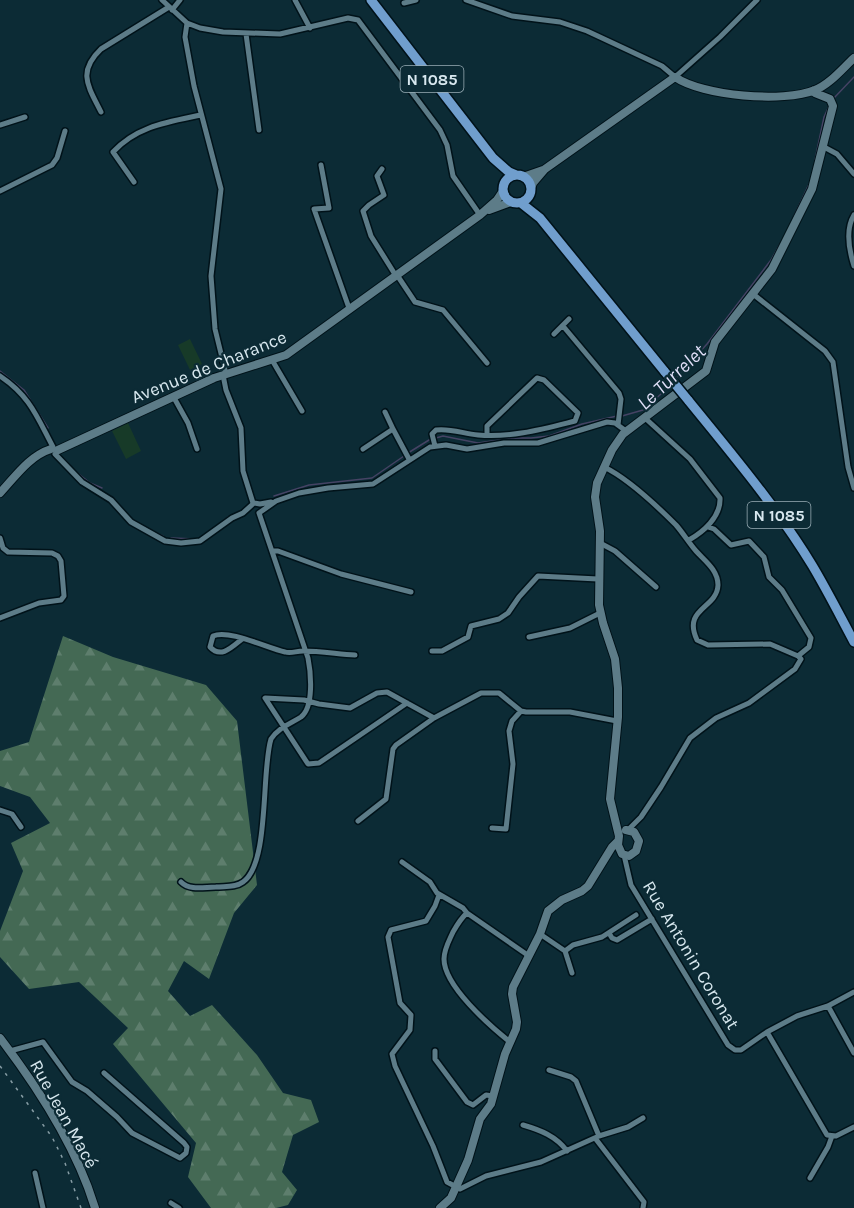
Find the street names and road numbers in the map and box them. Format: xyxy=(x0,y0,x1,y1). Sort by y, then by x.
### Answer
road number: N 1085 xyxy=(400,66,464,92)
street label: Avenue de Charance xyxy=(128,326,290,408)
road number: N 1085 xyxy=(748,502,810,528)
street label: Rue Antonin Coronat xyxy=(638,877,744,1033)
street label: Rue Jean Macé xyxy=(25,1056,103,1172)

